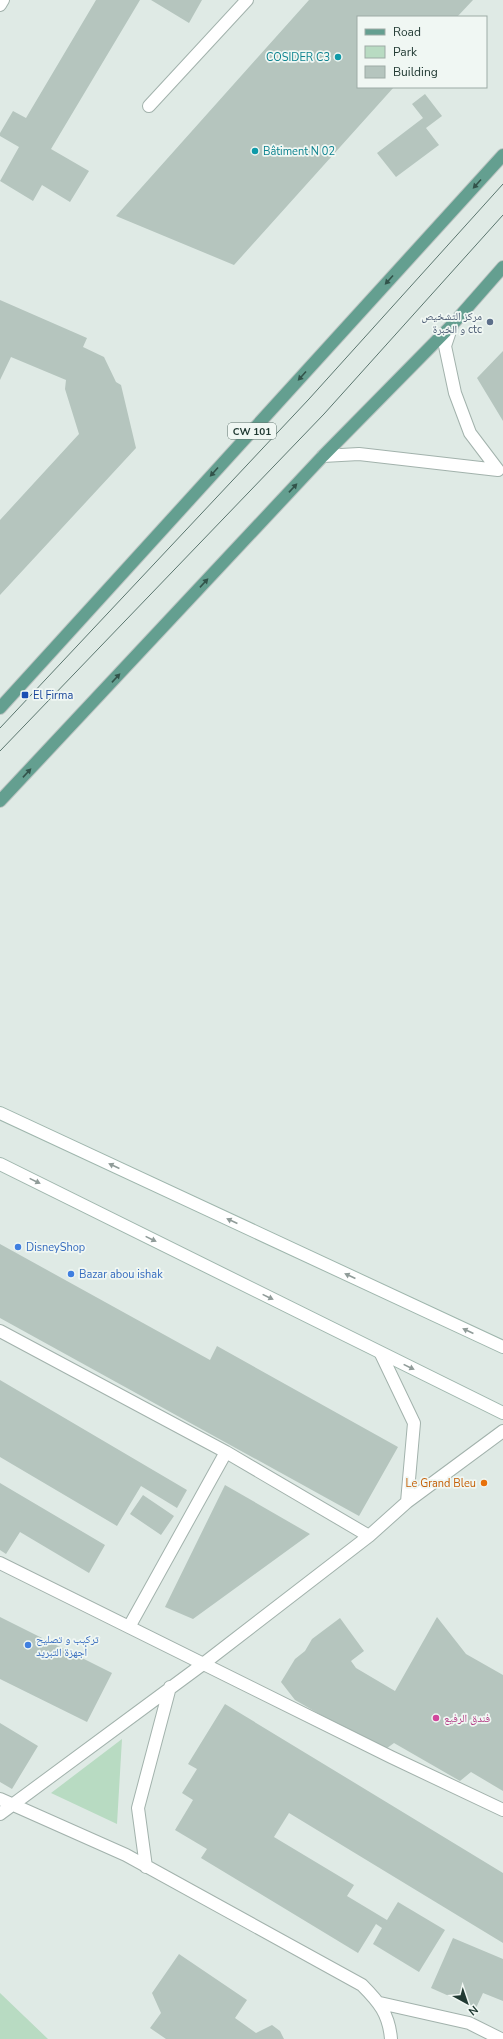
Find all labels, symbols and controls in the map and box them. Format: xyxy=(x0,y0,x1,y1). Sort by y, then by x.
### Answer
legend xyxy=(357,16,487,88)
text: Road xyxy=(393,24,421,40)
text: Park xyxy=(393,44,418,60)
place label: COSIDER C3 xyxy=(266,50,330,65)
marker: COSIDER C3 xyxy=(333,52,343,62)
text: Building xyxy=(393,64,438,80)
place label: Bâtiment N 02 xyxy=(263,144,335,159)
marker: Bâtiment N 02 xyxy=(250,146,260,156)
one-way arrow xyxy=(472,179,481,189)
one-way arrow xyxy=(385,275,394,285)
place label: مركز التشخيص و الخبرة ctc xyxy=(421,309,482,337)
marker: مركز التشخيص و الخبرة ctc xyxy=(485,317,495,327)
one-way arrow xyxy=(297,371,306,381)
road number: CW 101 xyxy=(228,423,276,439)
one-way arrow xyxy=(210,467,219,478)
one-way arrow xyxy=(288,483,298,493)
one-way arrow xyxy=(200,578,209,588)
one-way arrow xyxy=(111,673,120,683)
place label: El Firma xyxy=(33,688,73,703)
marker: El Firma xyxy=(20,690,30,700)
one-way arrow xyxy=(22,768,31,778)
one-way arrow xyxy=(108,1163,120,1169)
one-way arrow xyxy=(29,1178,41,1185)
one-way arrow xyxy=(226,1218,238,1224)
one-way arrow xyxy=(146,1236,157,1243)
place label: DisneyShop xyxy=(26,1240,85,1255)
marker: DisneyShop xyxy=(13,1242,23,1252)
place label: Bazar abou ishak xyxy=(79,1267,163,1282)
marker: Bazar abou ishak xyxy=(66,1269,76,1279)
one-way arrow xyxy=(344,1273,355,1279)
one-way arrow xyxy=(262,1294,273,1300)
one-way arrow xyxy=(462,1328,473,1334)
one-way arrow xyxy=(404,1364,415,1370)
place label: Le Grand Bleu xyxy=(406,1476,476,1491)
marker: Le Grand Bleu xyxy=(479,1478,489,1488)
place label: تركيب و تصليح أجهزة التبريد xyxy=(36,1632,100,1660)
marker: تركيب و تصليح أجهزة التبريد xyxy=(23,1640,33,1650)
place label: فندق الرفيع xyxy=(444,1711,491,1726)
marker: فندق الرفيع xyxy=(431,1713,441,1723)
north arrow xyxy=(447,1983,487,2023)
text: N xyxy=(465,2002,481,2019)

